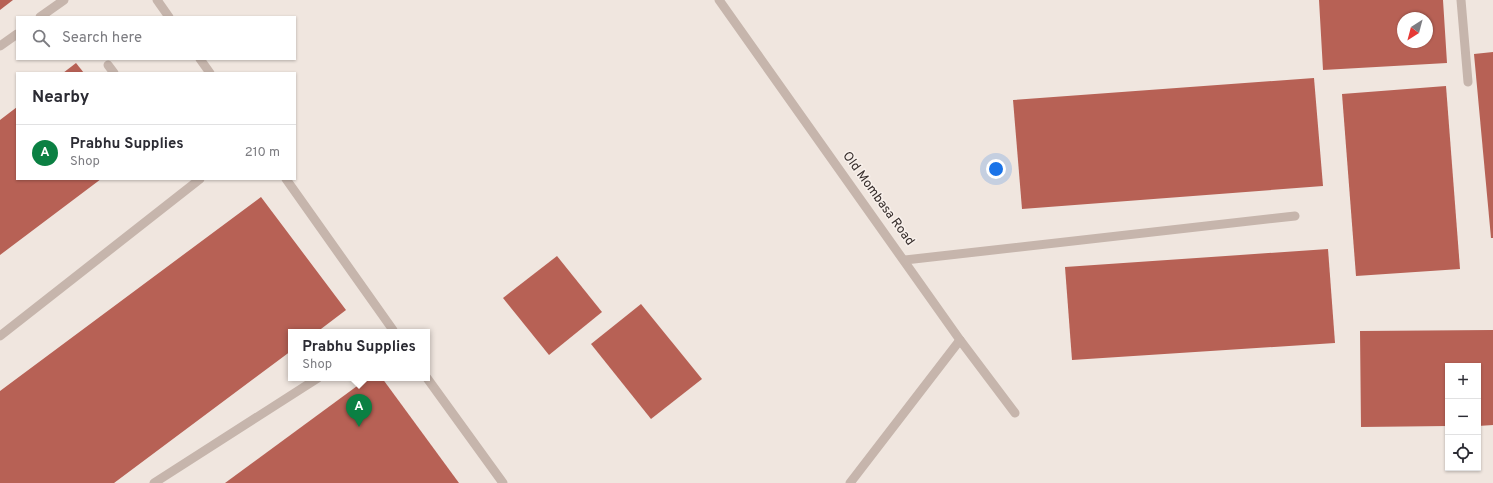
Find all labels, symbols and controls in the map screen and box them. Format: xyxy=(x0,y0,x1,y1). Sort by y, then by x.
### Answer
north arrow xyxy=(1397,12,1433,48)
search box xyxy=(16,16,296,60)
icon: search xyxy=(30,27,52,49)
text: Search here xyxy=(62,29,142,48)
text: Nearby xyxy=(32,87,89,109)
text: Prabhu Supplies xyxy=(70,135,184,154)
text: A xyxy=(40,145,50,161)
text: 210 m xyxy=(245,145,280,161)
street label: Old Mombasa Road xyxy=(839,149,917,249)
text: Shop xyxy=(70,154,100,170)
your location xyxy=(986,159,1006,179)
popup xyxy=(288,329,430,381)
text: Prabhu Supplies xyxy=(302,338,416,357)
text: Shop xyxy=(302,357,332,373)
map controls xyxy=(1445,363,1481,471)
button: + xyxy=(1445,363,1481,399)
pin: A xyxy=(346,394,372,427)
button: − xyxy=(1445,399,1481,435)
button: locate xyxy=(1445,435,1481,471)

